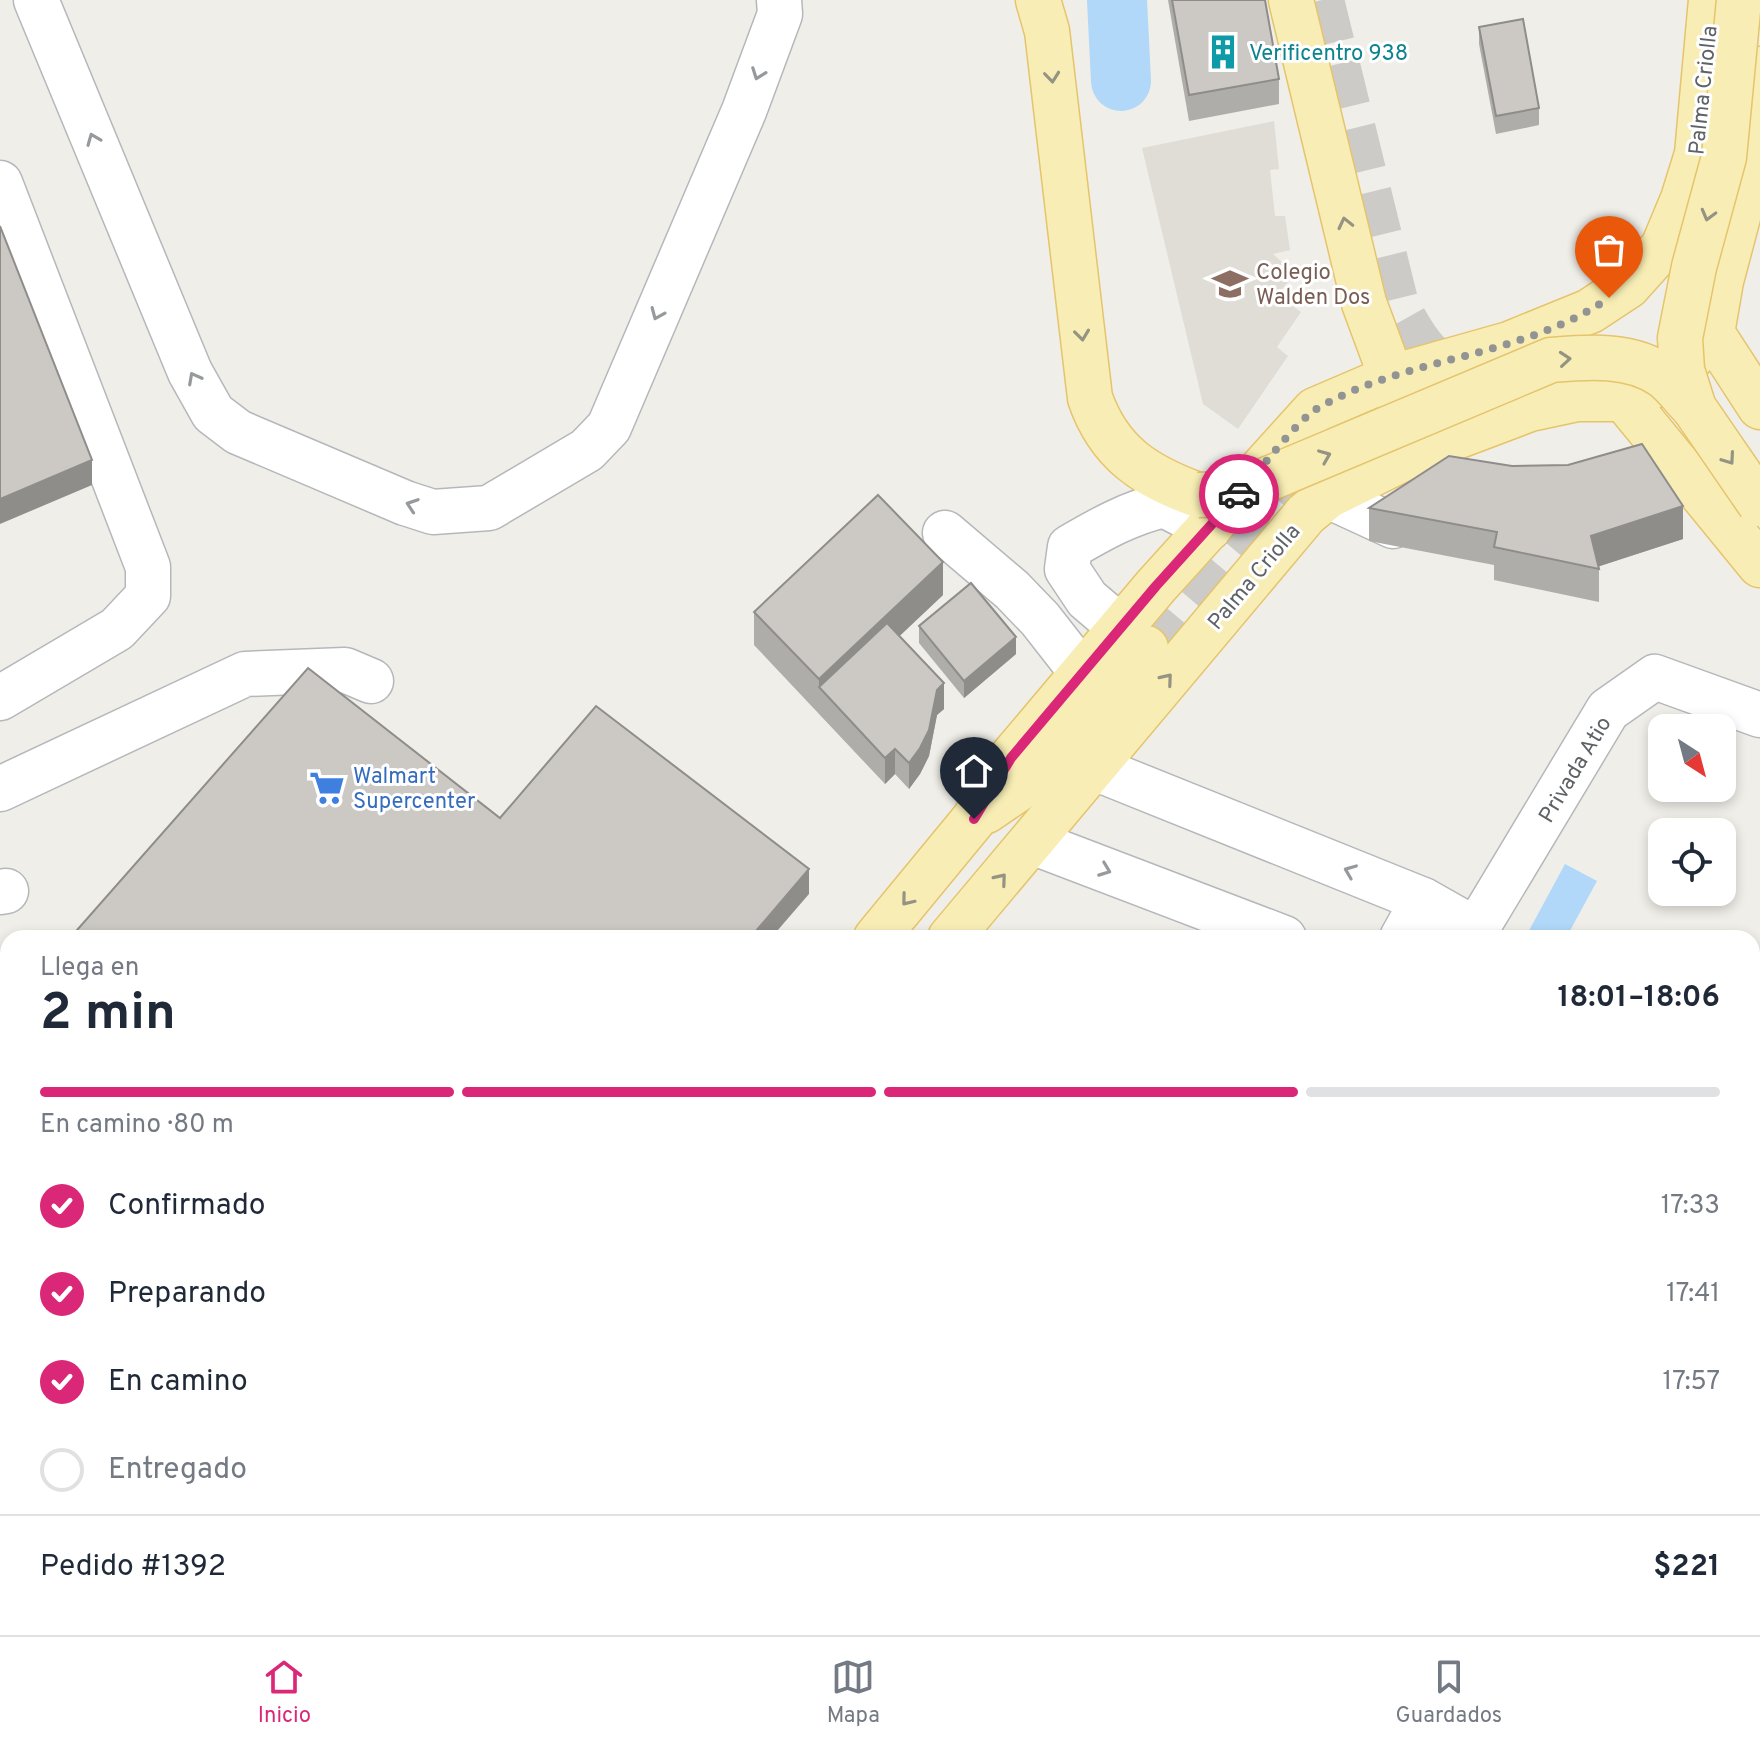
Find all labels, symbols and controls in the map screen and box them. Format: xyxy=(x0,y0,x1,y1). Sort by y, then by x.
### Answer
street label: Palma Criolla xyxy=(1684,24,1725,156)
building icon: Verificentro 938 xyxy=(1204,33,1242,71)
place label: Verificentro 938 xyxy=(1249,41,1408,68)
one-way arrow xyxy=(751,66,768,80)
one-way arrow xyxy=(1043,71,1060,84)
one-way arrow xyxy=(86,133,103,147)
one-way arrow xyxy=(1701,208,1718,222)
one-way arrow xyxy=(1337,216,1354,230)
pin xyxy=(1575,216,1643,298)
icon: bag xyxy=(1587,228,1631,272)
place label: Colegio Walden Dos xyxy=(1256,260,1370,312)
school or university icon: Colegio Walden Dos xyxy=(1211,265,1249,303)
one-way arrow xyxy=(651,305,667,320)
one-way arrow xyxy=(1074,329,1091,342)
one-way arrow xyxy=(1559,351,1572,368)
one-way arrow xyxy=(188,372,203,387)
one-way arrow xyxy=(1317,449,1331,465)
one-way arrow xyxy=(1719,450,1734,465)
courier xyxy=(1199,454,1279,534)
icon: car xyxy=(1217,472,1261,516)
one-way arrow xyxy=(406,499,420,515)
street label: Palma Criolla xyxy=(1203,519,1307,636)
one-way arrow xyxy=(1157,673,1172,688)
street label: Privada Atio xyxy=(1534,712,1618,828)
north arrow xyxy=(1648,714,1736,802)
map controls xyxy=(1648,714,1736,906)
pin xyxy=(940,737,1008,819)
icon: home xyxy=(952,749,996,793)
place label: Walmart Supercenter xyxy=(353,764,476,816)
supermarket icon: Walmart Supercenter xyxy=(308,769,346,807)
button: locate xyxy=(1648,818,1736,906)
one-way arrow xyxy=(1097,860,1111,877)
one-way arrow xyxy=(1344,864,1358,881)
one-way arrow xyxy=(991,873,1006,888)
one-way arrow xyxy=(902,891,917,905)
text: Llega en xyxy=(40,952,139,985)
text: 18:01–18:06 xyxy=(1557,980,1720,1017)
text: 2 min xyxy=(40,982,176,1048)
text: En camino · 80 m xyxy=(40,1109,234,1142)
icon: check xyxy=(40,1184,84,1228)
text: Confirmado xyxy=(108,1188,266,1225)
text: 17:33 xyxy=(1661,1190,1720,1223)
icon: check xyxy=(40,1272,84,1316)
text: Preparando xyxy=(108,1276,266,1313)
text: 17:41 xyxy=(1666,1278,1720,1311)
icon: check xyxy=(40,1360,84,1404)
text: En camino xyxy=(108,1364,248,1401)
text: 17:57 xyxy=(1663,1366,1720,1399)
text: Entregado xyxy=(108,1452,247,1489)
text: Pedido #1392 xyxy=(40,1549,226,1586)
text: $221 xyxy=(1653,1549,1720,1586)
tab: Inicio xyxy=(258,1655,311,1730)
tab: Mapa xyxy=(827,1655,880,1730)
tab: Guardados xyxy=(1396,1655,1502,1730)

